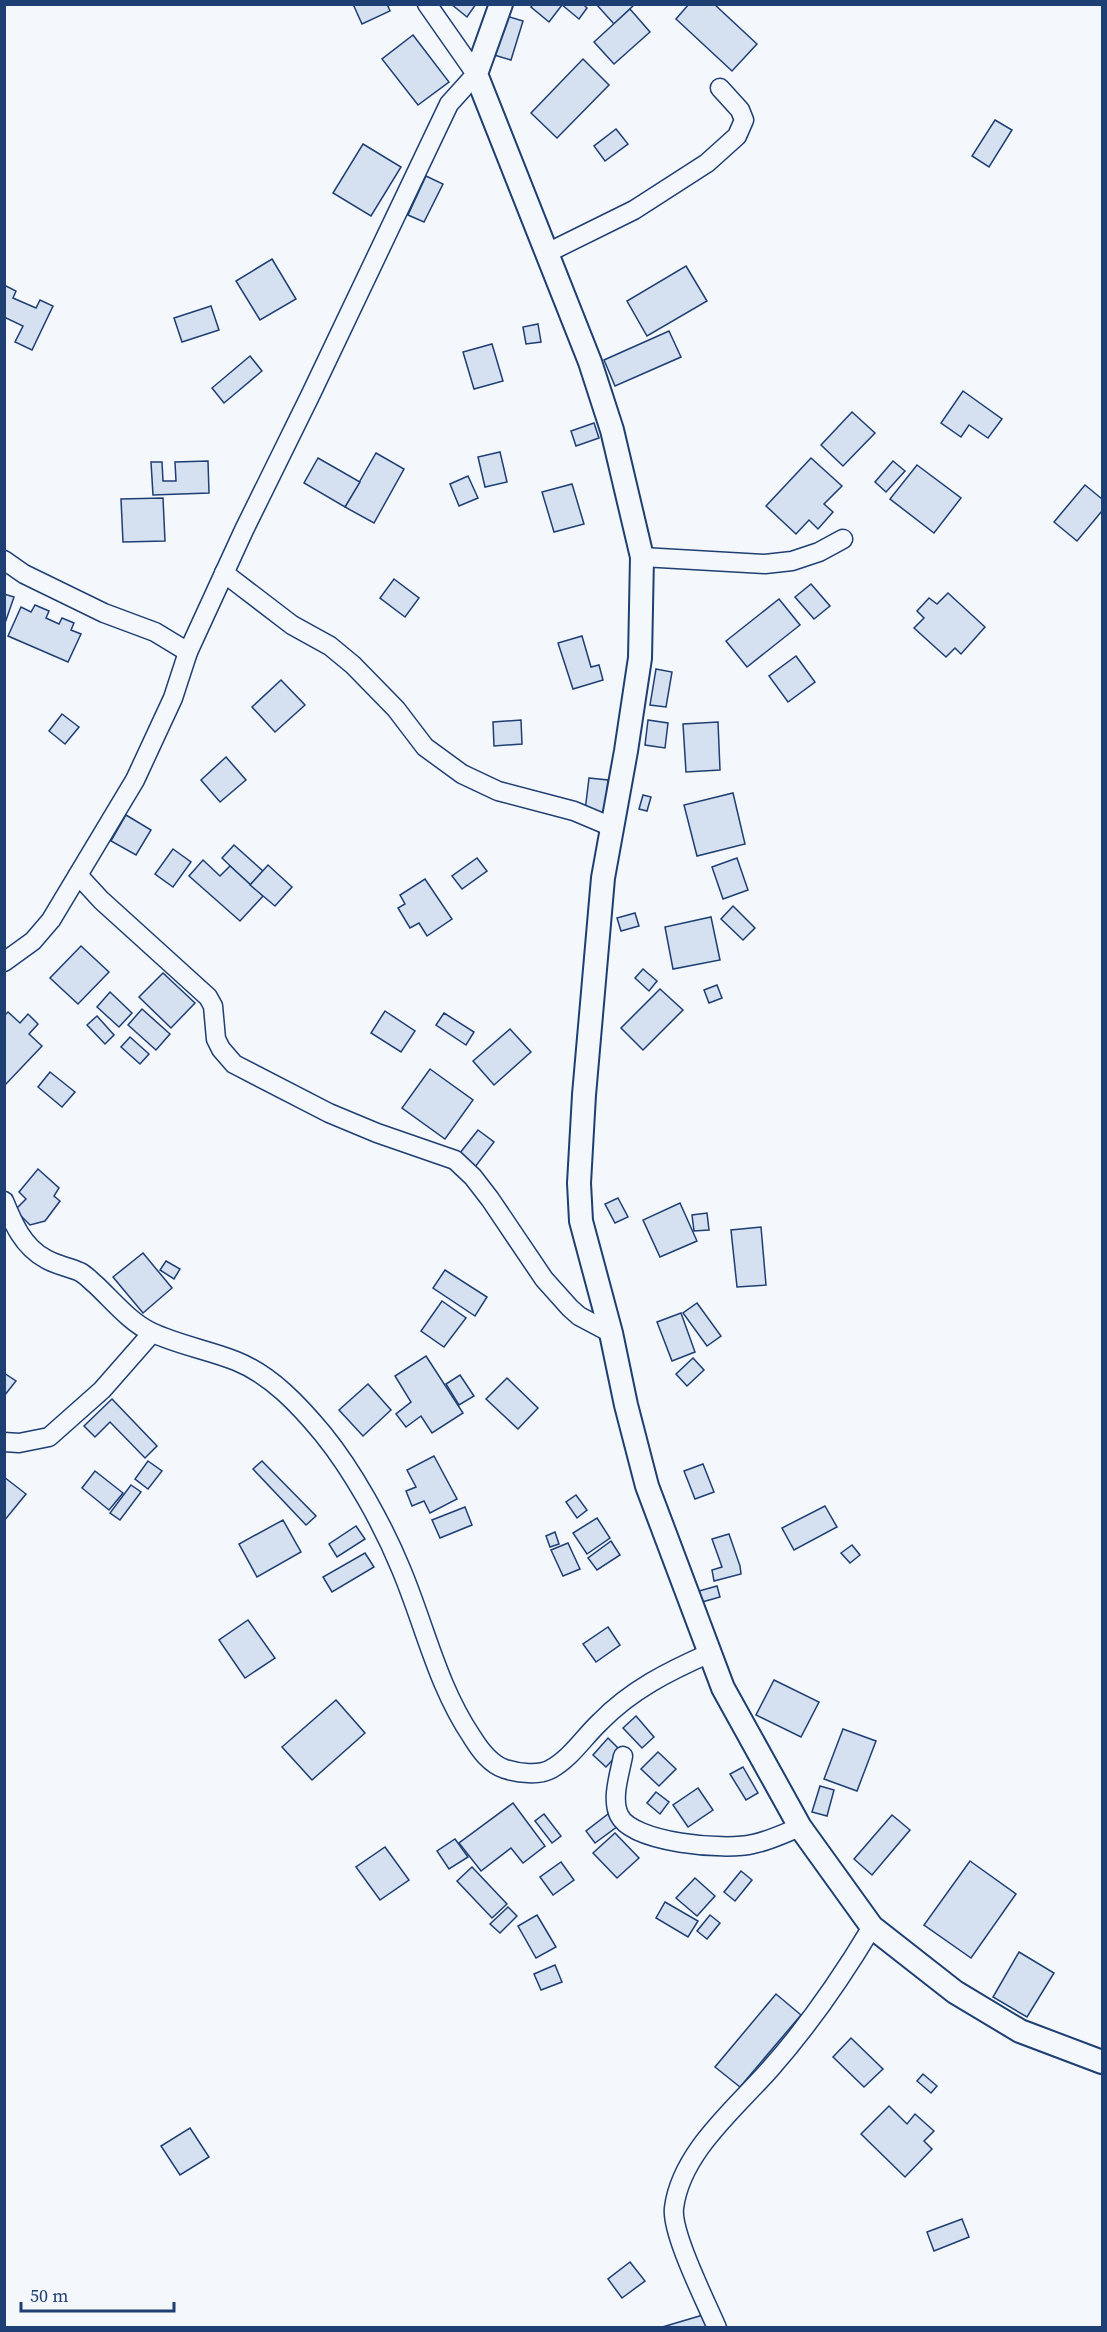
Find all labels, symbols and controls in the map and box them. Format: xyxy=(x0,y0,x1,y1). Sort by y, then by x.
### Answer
scale bar xyxy=(21,2275,174,2313)
text: 50 m xyxy=(30,2283,68,2308)

